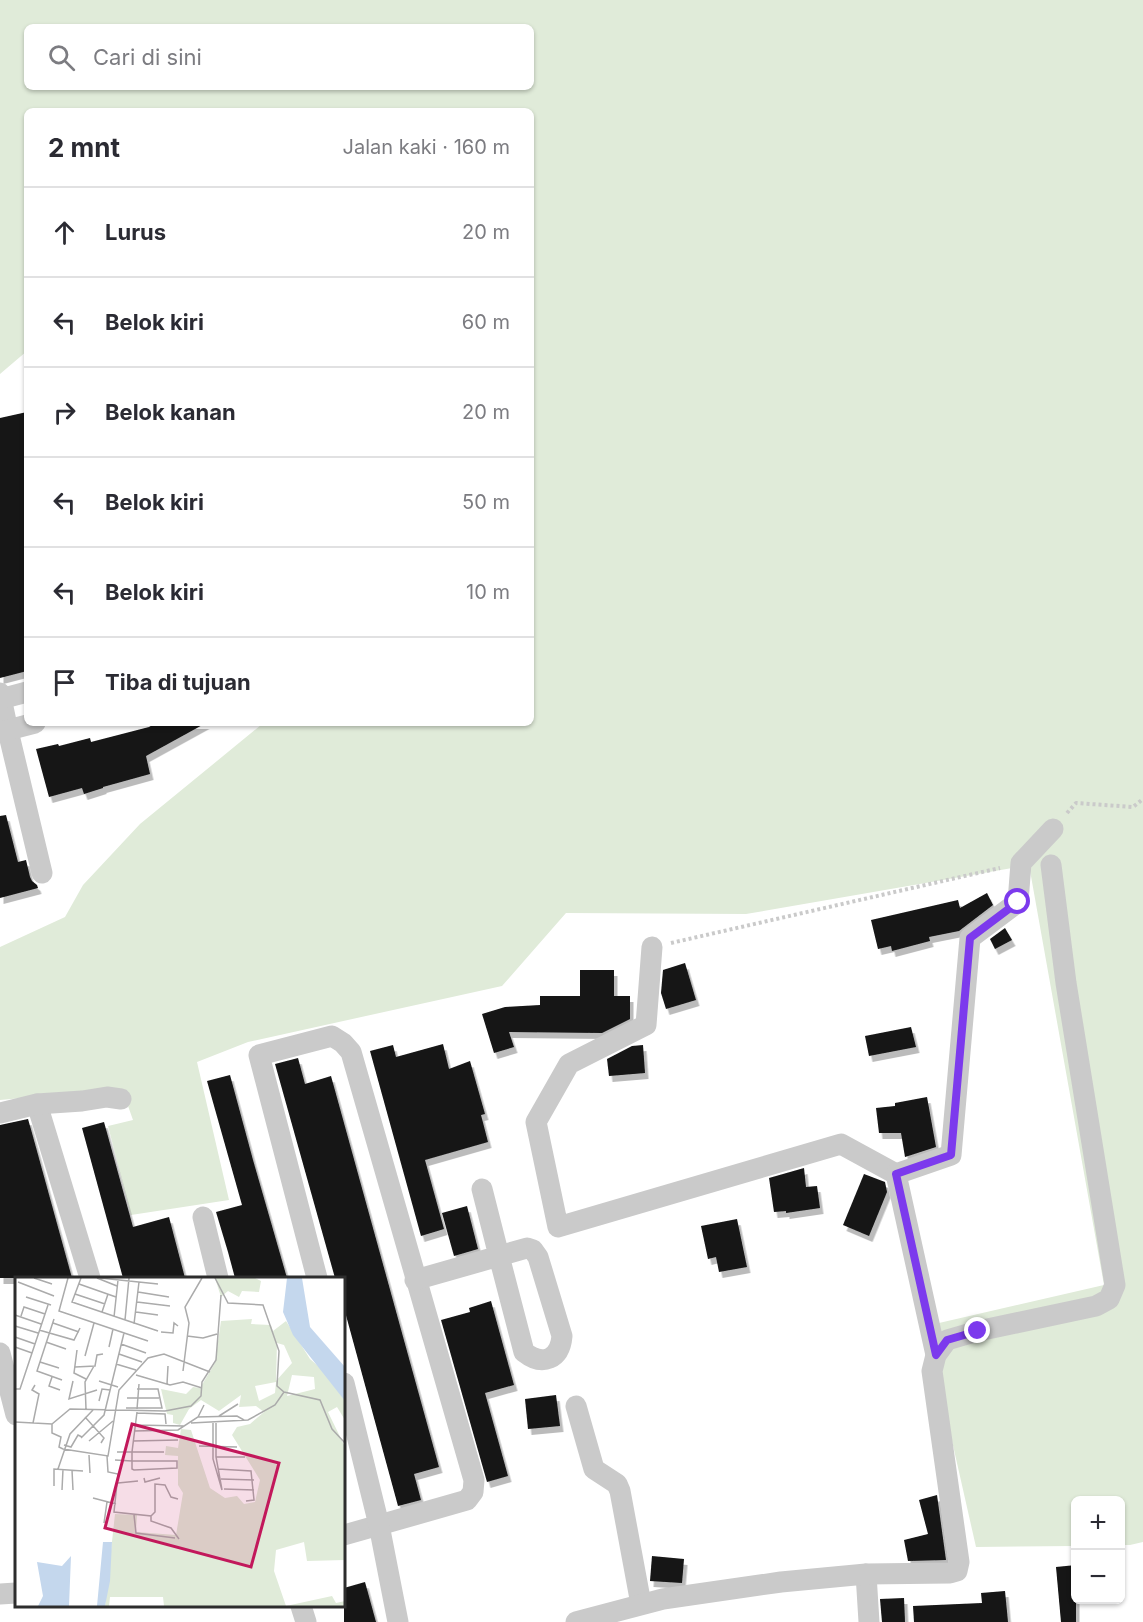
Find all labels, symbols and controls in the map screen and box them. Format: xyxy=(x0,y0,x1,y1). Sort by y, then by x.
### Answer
search box xyxy=(24,24,534,90)
icon: search xyxy=(45,41,78,74)
text: Cari di sini xyxy=(93,44,202,70)
text: 2 mnt xyxy=(48,132,120,163)
text: Jalan kaki · 160 m xyxy=(343,135,510,159)
icon: ahead xyxy=(48,216,81,249)
text: Lurus xyxy=(105,219,166,245)
text: 20 m xyxy=(462,220,510,244)
icon: left xyxy=(48,306,81,339)
text: Belok kiri xyxy=(105,309,204,335)
text: 60 m xyxy=(462,310,510,334)
icon: right xyxy=(48,396,81,429)
text: Belok kanan xyxy=(105,399,236,425)
text: 20 m xyxy=(462,400,510,424)
icon: left xyxy=(48,486,81,519)
text: Belok kiri xyxy=(105,489,204,515)
text: 50 m xyxy=(462,490,510,514)
icon: left xyxy=(48,576,81,609)
text: Belok kiri xyxy=(105,579,204,605)
text: 10 m xyxy=(466,580,510,604)
icon: arrive xyxy=(48,666,81,699)
text: Tiba di tujuan xyxy=(105,669,251,695)
route start xyxy=(1004,888,1030,914)
inset map xyxy=(15,1277,345,1607)
route end xyxy=(964,1317,990,1343)
map controls xyxy=(1071,1496,1125,1604)
button: + xyxy=(1071,1496,1125,1550)
button: − xyxy=(1071,1550,1125,1604)

